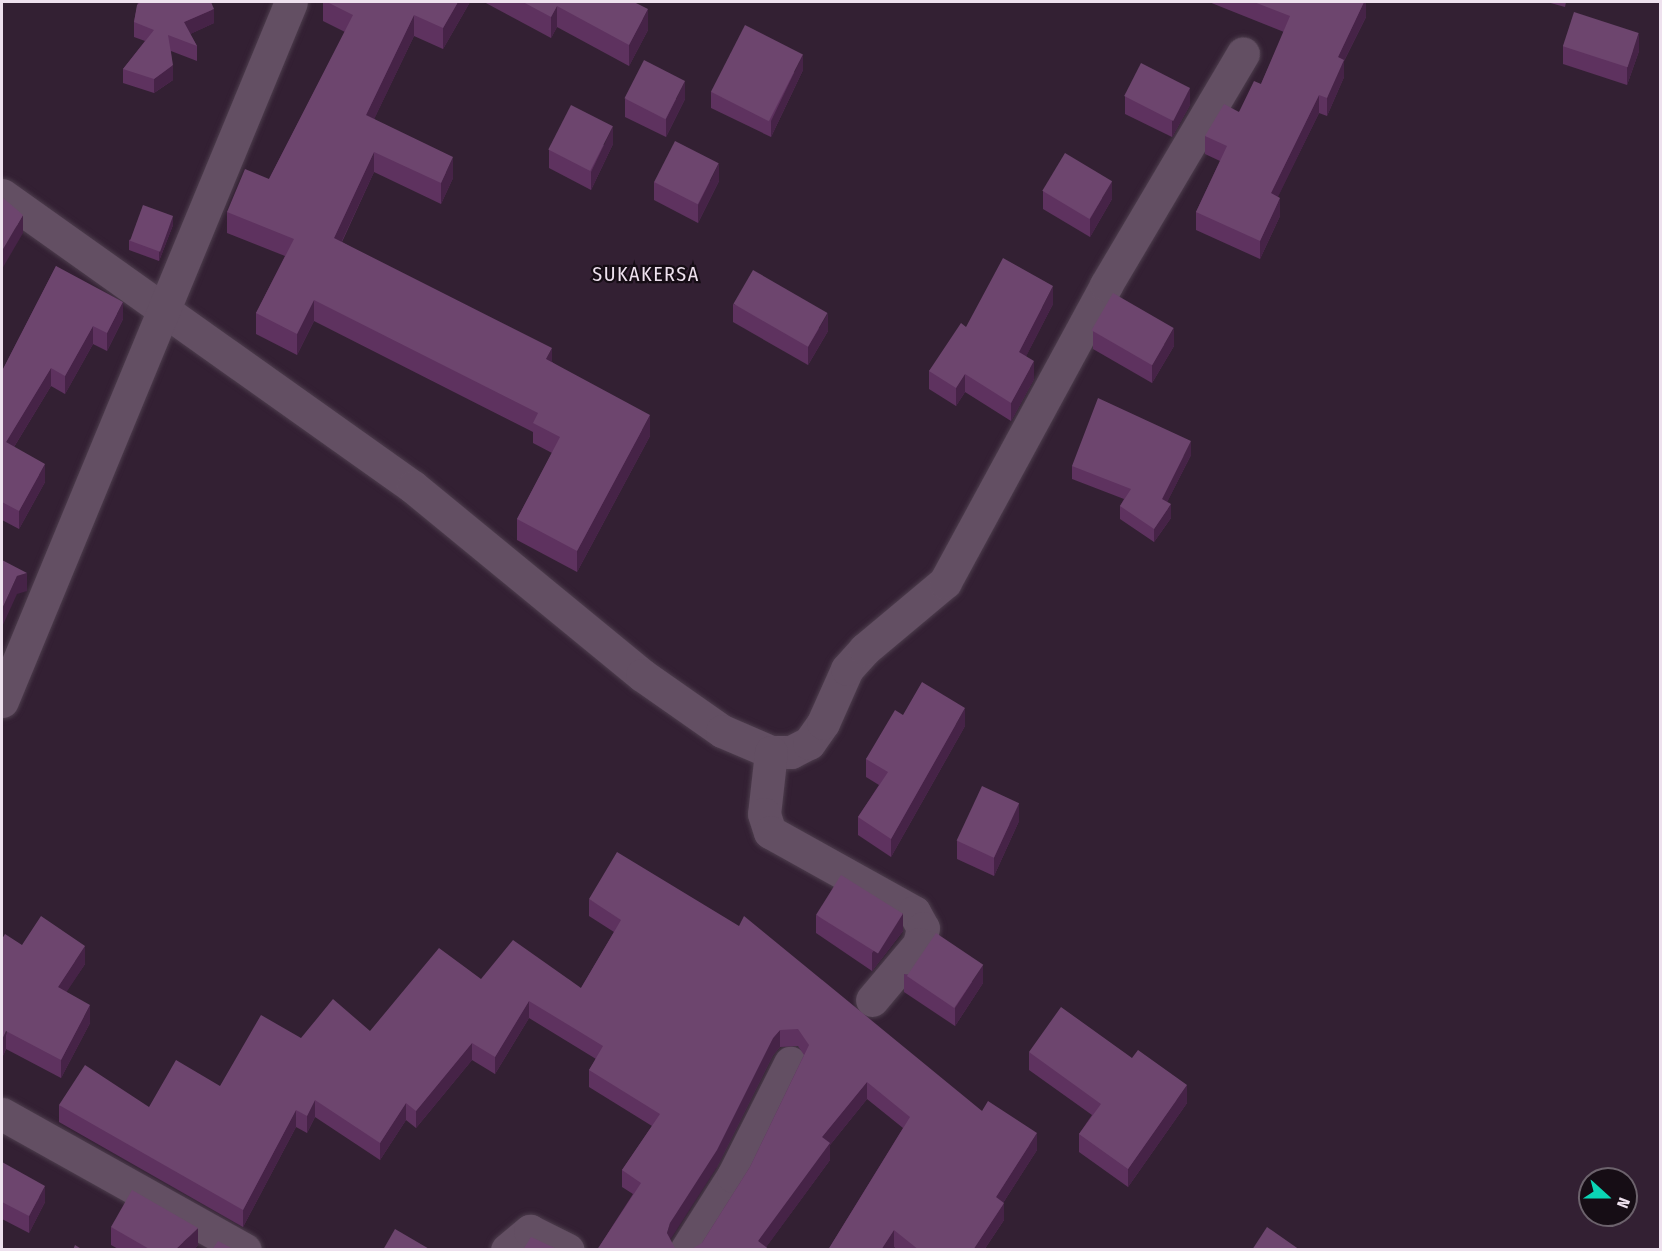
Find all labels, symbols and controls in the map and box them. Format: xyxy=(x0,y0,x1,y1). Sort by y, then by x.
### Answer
district label: SUKAKERSA xyxy=(592,262,700,286)
north arrow xyxy=(1578,1167,1638,1227)
text: N xyxy=(1613,1195,1634,1211)

